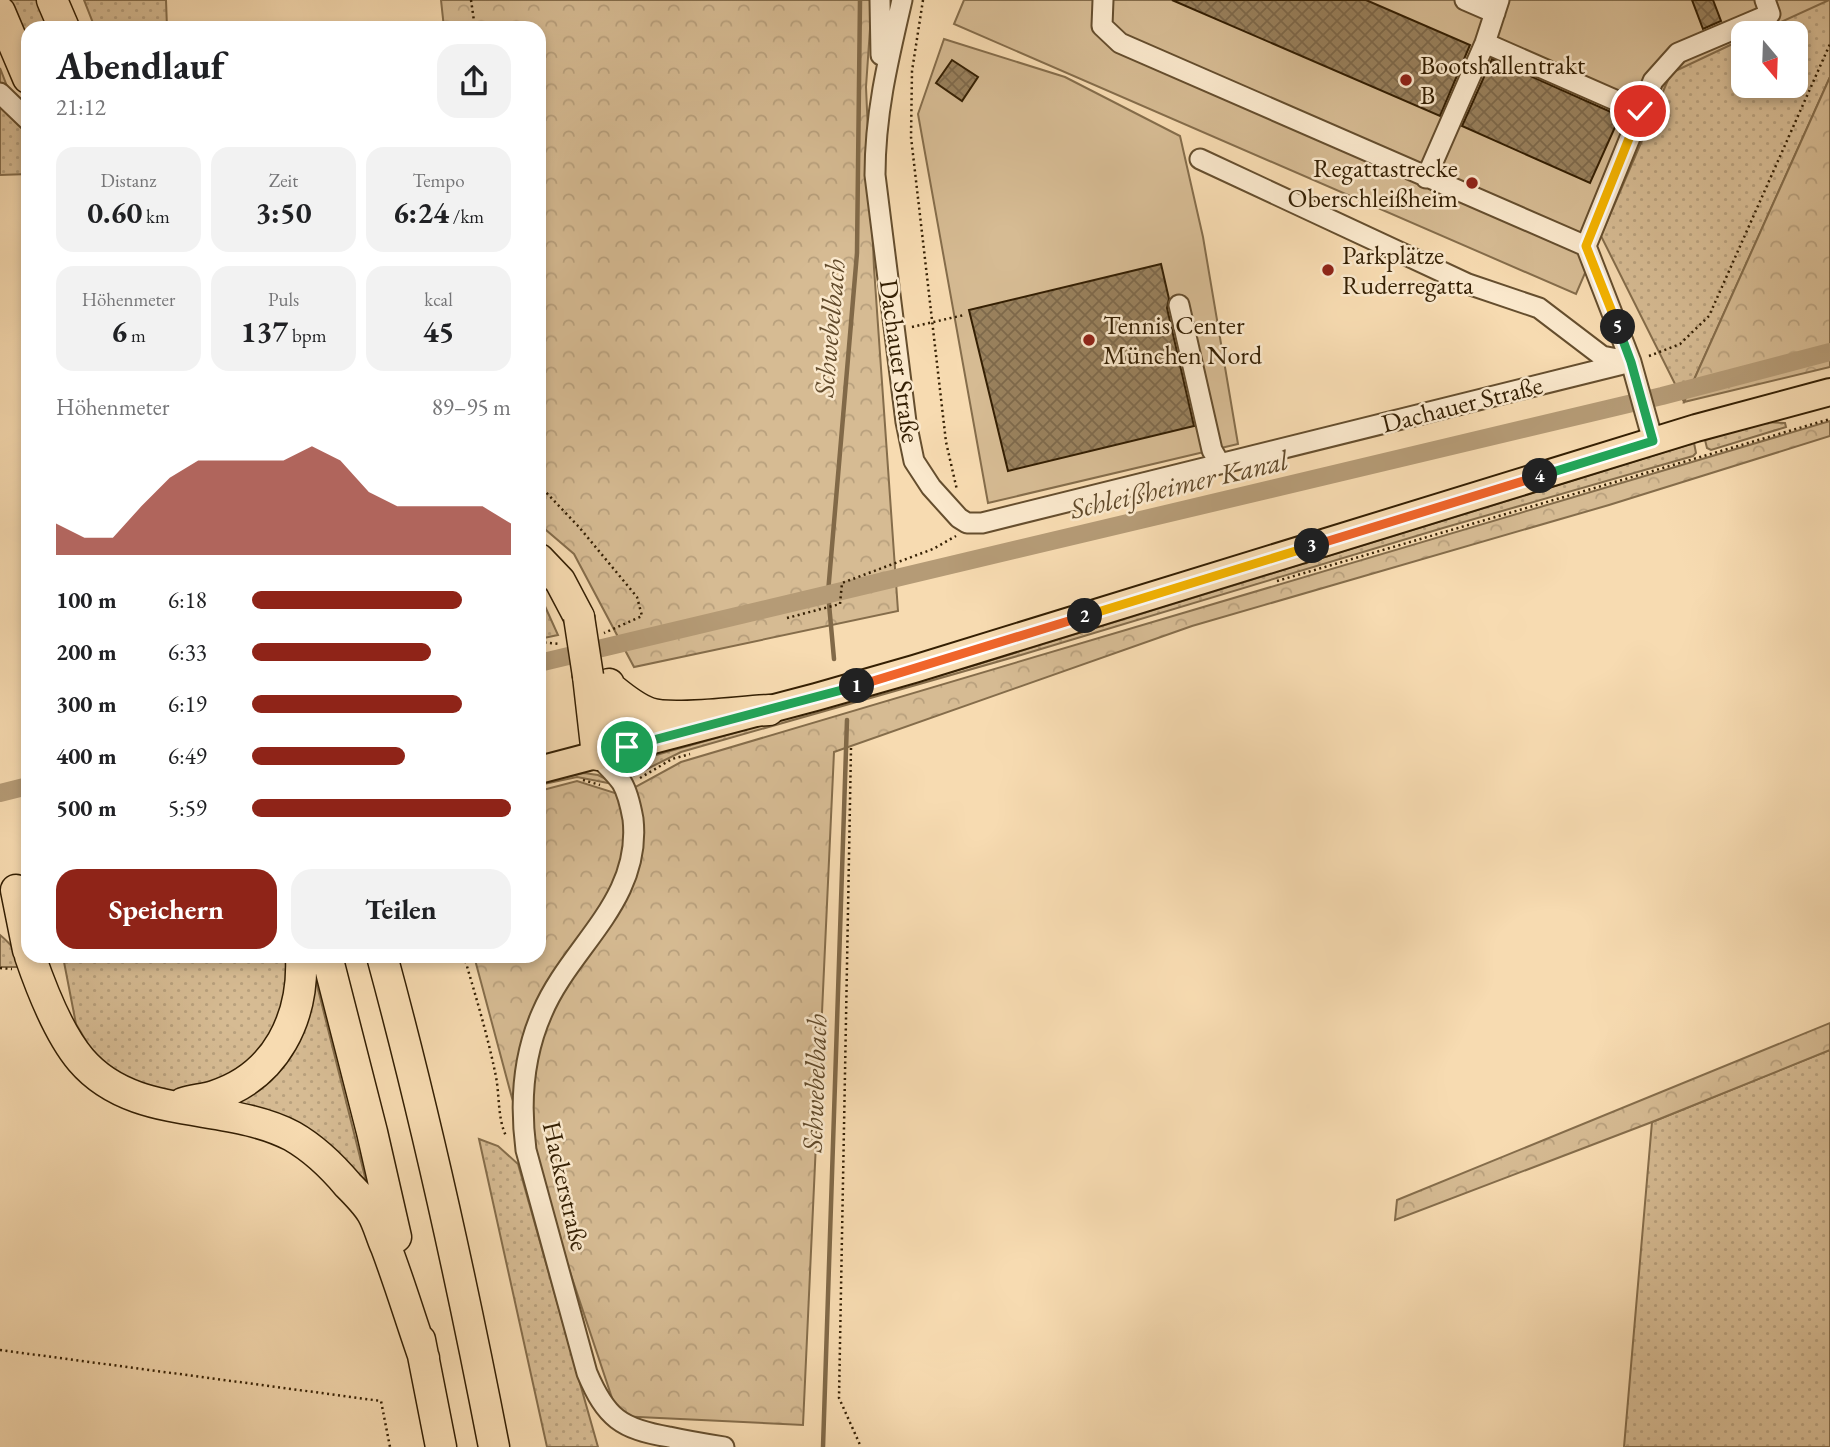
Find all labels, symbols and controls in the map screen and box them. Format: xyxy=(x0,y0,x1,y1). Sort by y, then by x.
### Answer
north arrow xyxy=(1731,21,1808,98)
map controls xyxy=(1731,21,1808,98)
text: Abendlauf xyxy=(56,41,224,90)
button: share xyxy=(437,44,511,118)
place label: Bootshallentrakt B xyxy=(1420,48,1585,112)
marker: Bootshallentrakt B xyxy=(1398,72,1414,88)
pin xyxy=(1610,81,1670,141)
text: 21:12 xyxy=(56,92,106,122)
icon: check xyxy=(1621,92,1659,130)
place label: Regattastrecke Oberschleißheim xyxy=(1288,151,1458,215)
text: Distanz xyxy=(101,168,156,193)
text: Zeit xyxy=(269,168,298,193)
text: Tempo xyxy=(412,168,465,193)
marker: Regattastrecke Oberschleißheim xyxy=(1464,175,1480,191)
text: 0.60 xyxy=(87,193,142,232)
text: 3:50 xyxy=(255,193,312,232)
text: 6:24 xyxy=(393,193,449,232)
text: km xyxy=(142,204,170,229)
text: /km xyxy=(449,204,484,229)
place label: Parkplätze Ruderregatta xyxy=(1342,238,1474,302)
water label: Schwebelbach xyxy=(805,257,853,400)
marker: Parkplätze Ruderregatta xyxy=(1320,262,1336,278)
street label: Dachauer Straße xyxy=(872,277,928,445)
text: Höhenmeter xyxy=(82,287,175,312)
text: Puls xyxy=(268,287,299,312)
text: kcal xyxy=(424,287,453,312)
place label: Tennis Center München Nord xyxy=(1103,308,1263,372)
pin: 5 xyxy=(1600,310,1636,344)
text: 6 xyxy=(111,312,127,351)
text: 137 xyxy=(241,312,288,351)
text: 45 xyxy=(423,312,454,351)
text: 5 xyxy=(1612,314,1623,339)
text: m xyxy=(127,323,146,348)
text: bpm xyxy=(288,323,326,348)
marker: Tennis Center München Nord xyxy=(1081,332,1097,348)
street label: Dachauer Straße xyxy=(1378,368,1546,440)
text: Höhenmeter xyxy=(56,392,169,422)
text: 89–95 m xyxy=(432,392,511,422)
water label: Schleißheimer Kanal xyxy=(1066,441,1292,527)
pin: 4 xyxy=(1522,458,1558,494)
text: 4 xyxy=(1534,463,1545,488)
pin: 3 xyxy=(1294,528,1330,564)
text: 3 xyxy=(1306,533,1317,558)
text: 100 m xyxy=(56,585,117,615)
text: 6:18 xyxy=(168,585,207,615)
pin: 2 xyxy=(1068,598,1102,634)
text: 2 xyxy=(1079,603,1090,628)
text: 200 m xyxy=(56,637,117,667)
text: 6:33 xyxy=(168,637,207,667)
pin: 1 xyxy=(840,668,874,704)
text: 1 xyxy=(851,673,862,698)
text: 300 m xyxy=(56,689,117,719)
text: 6:19 xyxy=(168,689,207,719)
pin xyxy=(597,717,657,777)
icon: arrive xyxy=(608,728,646,766)
text: 400 m xyxy=(56,741,117,771)
text: 6:49 xyxy=(168,741,207,771)
text: 500 m xyxy=(56,793,117,823)
text: 5:59 xyxy=(168,793,207,823)
button: Speichern xyxy=(56,869,277,949)
button: Teilen xyxy=(291,869,511,949)
water label: Schwebelbach xyxy=(794,1013,834,1154)
street label: Hackerstraße xyxy=(535,1118,597,1254)

